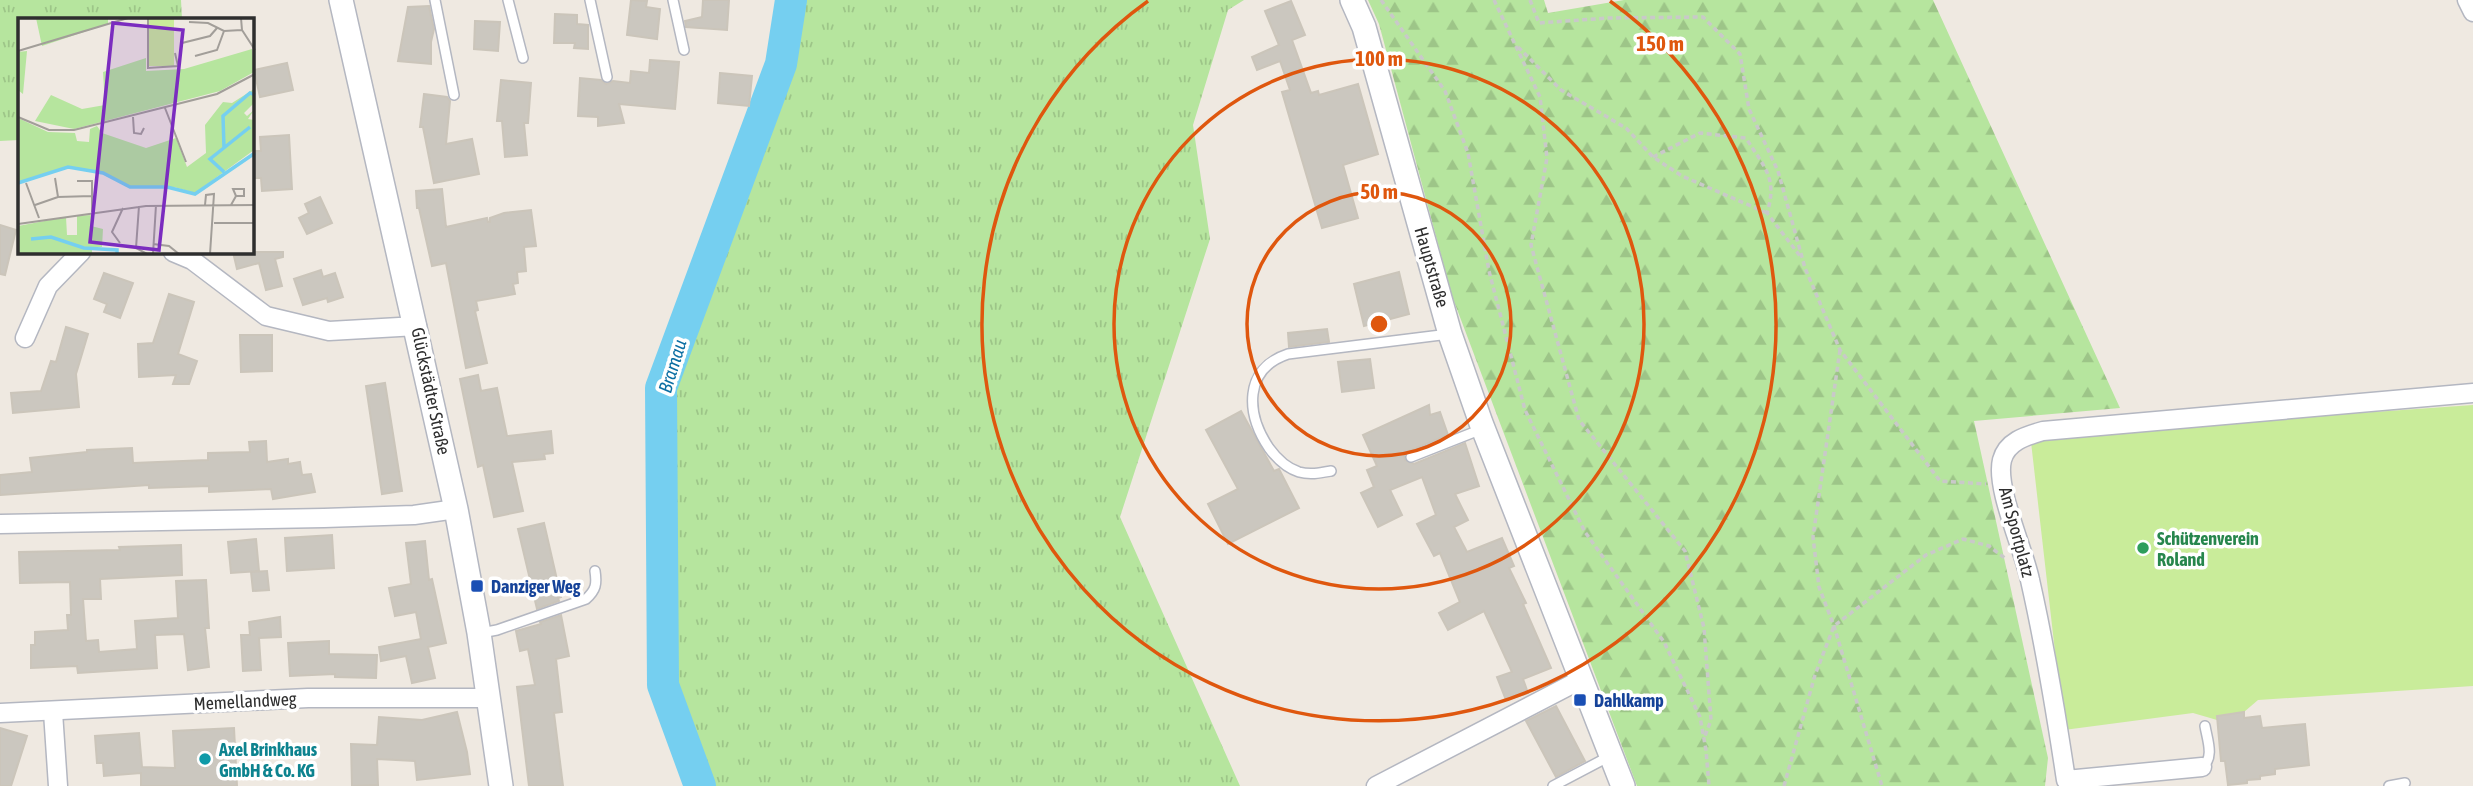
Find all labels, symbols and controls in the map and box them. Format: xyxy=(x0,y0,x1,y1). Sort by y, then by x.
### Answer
inset map xyxy=(18,18,254,254)
text: 150 m xyxy=(1636,31,1684,55)
text: 100 m xyxy=(1355,46,1403,70)
text: 50 m xyxy=(1360,179,1398,203)
street label: Hauptstraße xyxy=(1411,224,1453,310)
centre of rings xyxy=(1367,312,1391,336)
street label: Glückstädter Straße xyxy=(407,325,455,457)
water label: Bramau xyxy=(654,337,690,395)
street label: Am Sportplatz xyxy=(1995,485,2039,580)
place label: Schützenverein Roland xyxy=(2157,528,2259,570)
marker: Schützenverein Roland xyxy=(2135,540,2151,556)
place label: Danziger Weg xyxy=(491,576,581,597)
marker: Danziger Weg xyxy=(469,578,485,594)
street label: Memellandweg xyxy=(193,688,297,714)
place label: Dahlkamp xyxy=(1594,690,1664,711)
marker: Dahlkamp xyxy=(1572,692,1588,708)
place label: Axel Brinkhaus GmbH & Co. KG xyxy=(218,739,318,781)
marker: Axel Brinkhaus GmbH & Co. KG xyxy=(197,751,213,767)

